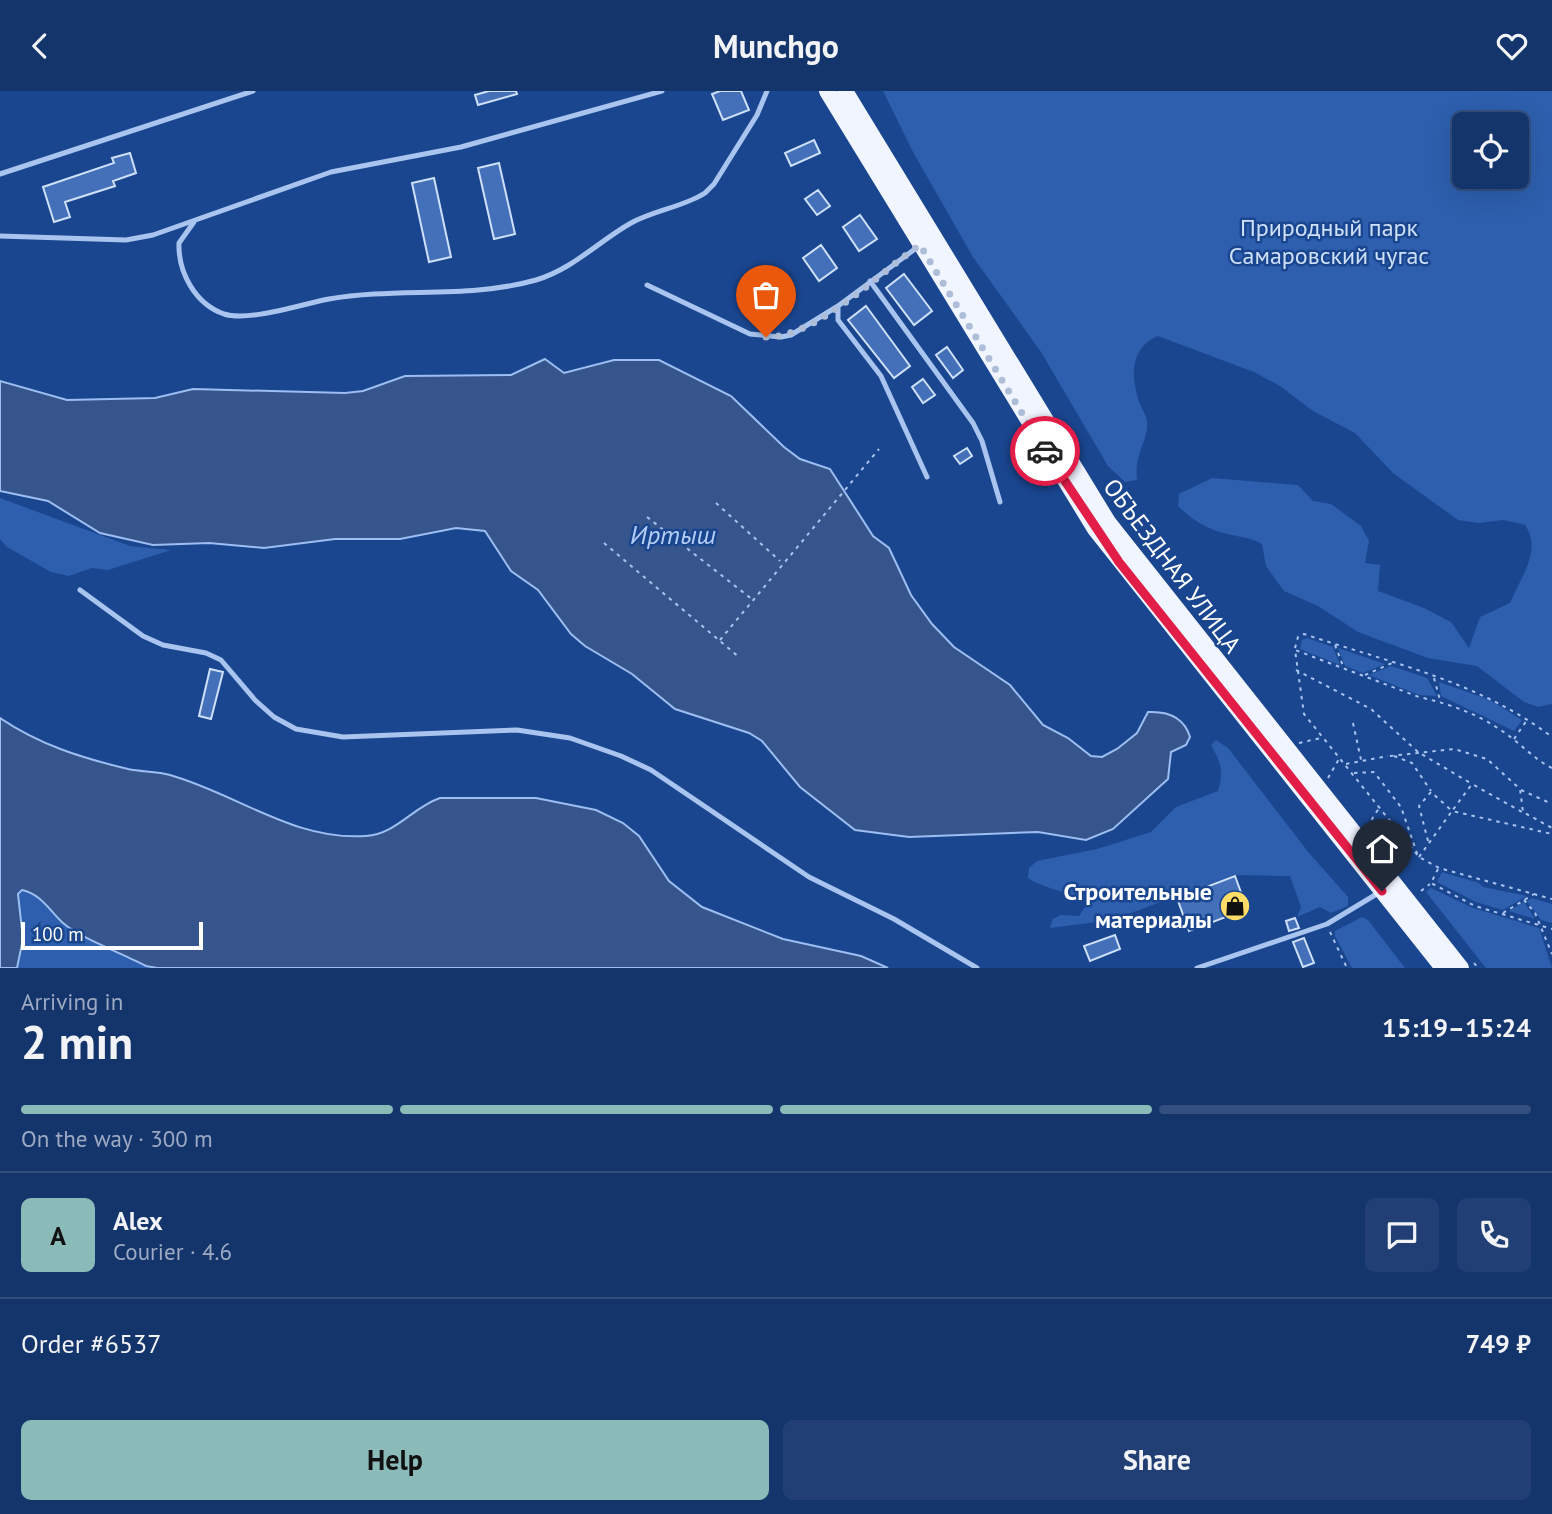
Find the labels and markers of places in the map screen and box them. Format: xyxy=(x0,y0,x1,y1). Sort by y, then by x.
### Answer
pin xyxy=(736,265,796,337)
pin xyxy=(1352,819,1412,891)
place label: Строительные материалы xyxy=(1063,876,1212,935)
shop icon: Строительные материалы xyxy=(1218,889,1252,923)

